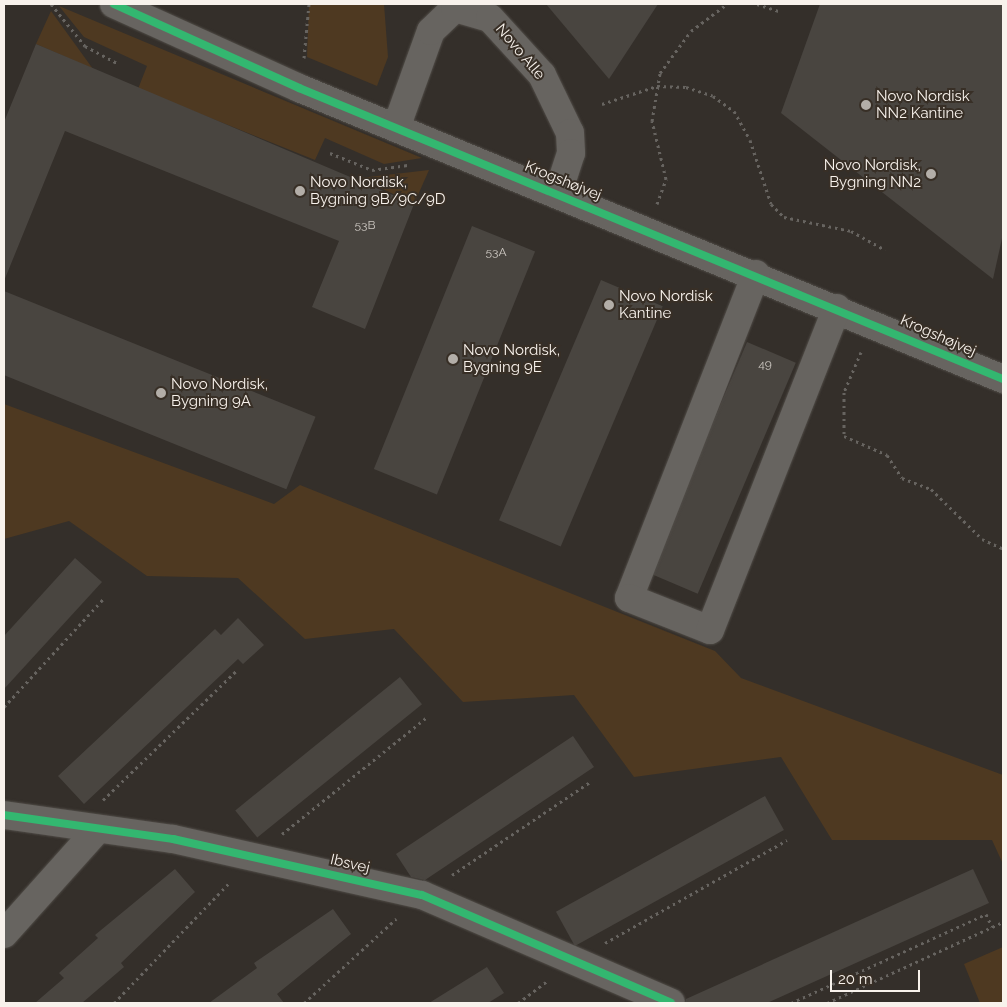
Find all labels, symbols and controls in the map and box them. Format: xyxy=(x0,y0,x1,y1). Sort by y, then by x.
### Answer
street label: Novo Alle xyxy=(491,20,549,84)
place label: Novo Nordisk NN2 Kantine xyxy=(876,87,970,122)
marker: Novo Nordisk NN2 Kantine xyxy=(860,99,872,111)
place label: Novo Nordisk, Bygning NN2 xyxy=(824,156,921,191)
street label: Krogshøjvej xyxy=(522,157,604,205)
marker: Novo Nordisk, Bygning NN2 xyxy=(925,168,937,180)
place label: Novo Nordisk, Bygning 9B/9C/9D xyxy=(310,173,445,208)
marker: Novo Nordisk, Bygning 9B/9C/9D xyxy=(294,185,306,197)
house number: 53B xyxy=(355,219,375,233)
house number: 53A xyxy=(485,246,507,260)
place label: Novo Nordisk Kantine xyxy=(619,287,713,322)
marker: Novo Nordisk Kantine xyxy=(603,299,615,311)
street label: Krogshøjvej xyxy=(897,311,979,361)
place label: Novo Nordisk, Bygning 9E xyxy=(463,341,560,376)
marker: Novo Nordisk, Bygning 9E xyxy=(447,353,459,365)
house number: 49 xyxy=(758,358,772,372)
place label: Novo Nordisk, Bygning 9A xyxy=(171,375,268,410)
marker: Novo Nordisk, Bygning 9A xyxy=(155,387,167,399)
street label: Ibsvej xyxy=(329,851,371,877)
scale bar xyxy=(832,960,922,992)
text: 20 m xyxy=(838,970,873,988)

